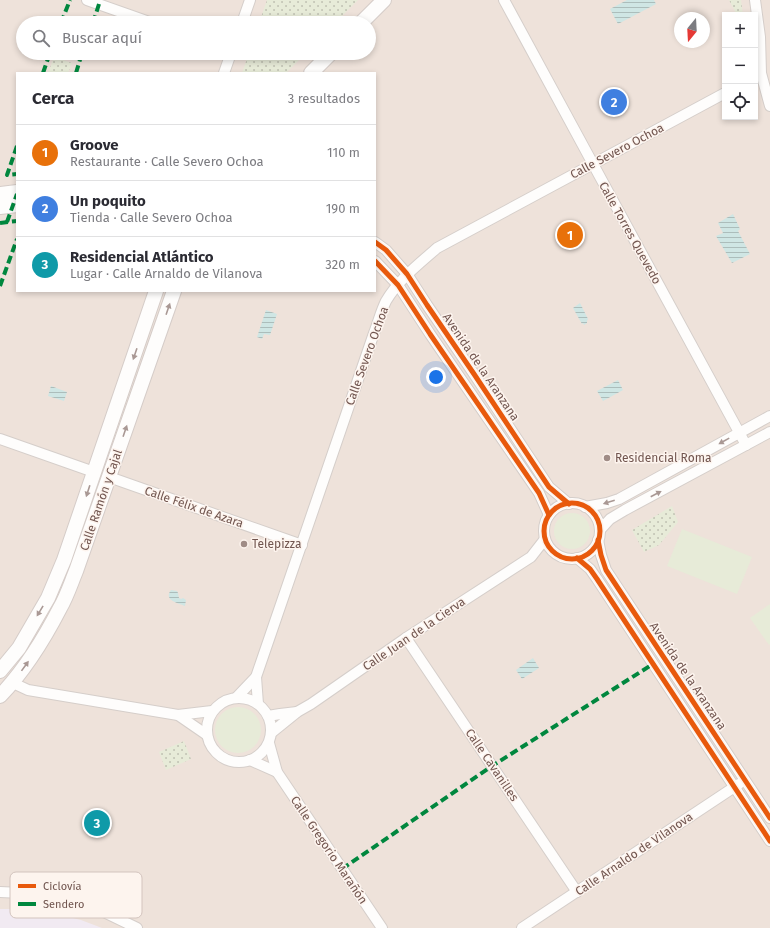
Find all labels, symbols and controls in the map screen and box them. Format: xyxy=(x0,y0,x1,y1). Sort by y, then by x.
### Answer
north arrow xyxy=(674,12,710,48)
map controls xyxy=(722,12,758,120)
button: + xyxy=(722,12,758,48)
search box xyxy=(16,16,376,60)
icon: search xyxy=(30,27,52,49)
text: Buscar aquí xyxy=(62,29,142,47)
button: − xyxy=(722,48,758,84)
button: locate xyxy=(722,84,758,120)
pin: 2 xyxy=(601,87,627,117)
text: Cerca xyxy=(32,88,74,109)
text: 3 resultados xyxy=(288,91,360,106)
street label: Calle Severo Ochoa xyxy=(568,120,666,182)
text: Groove xyxy=(70,136,119,154)
text: 1 xyxy=(42,145,48,160)
text: 110 m xyxy=(327,145,360,160)
text: Restaurante · Calle Severo Ochoa xyxy=(70,154,264,169)
street label: Calle Torres Quevedo xyxy=(596,179,664,287)
text: Un poquito xyxy=(70,192,146,210)
text: 2 xyxy=(42,201,48,216)
text: 190 m xyxy=(326,201,360,216)
text: Tienda · Calle Severo Ochoa xyxy=(70,210,233,225)
pin: 1 xyxy=(557,220,583,250)
text: Residencial Atlántico xyxy=(70,248,214,266)
text: 3 xyxy=(42,257,48,272)
text: 320 m xyxy=(325,257,360,272)
text: Lugar · Calle Arnaldo de Vilanova xyxy=(70,266,263,281)
one-way arrow xyxy=(165,302,171,314)
street label: Calle Severo Ochoa xyxy=(343,305,391,407)
street label: Avenida de la Aranzana xyxy=(440,311,522,423)
one-way arrow xyxy=(131,349,137,361)
your location xyxy=(426,367,446,387)
one-way arrow xyxy=(122,425,128,437)
one-way arrow xyxy=(718,438,729,445)
street label: Calle Ramón y Cajal xyxy=(77,447,125,553)
place label: Residencial Roma xyxy=(615,451,711,465)
marker: Residencial Roma xyxy=(602,453,612,463)
street label: Calle Félix de Azara xyxy=(143,483,245,531)
one-way arrow xyxy=(85,485,91,497)
one-way arrow xyxy=(650,490,661,497)
one-way arrow xyxy=(602,499,614,505)
place label: Telepizza xyxy=(252,537,301,551)
marker: Telepizza xyxy=(239,539,249,549)
street label: Calle Juan de la Cierva xyxy=(360,594,468,674)
one-way arrow xyxy=(37,605,44,617)
street label: Avenida de la Aranzana xyxy=(647,620,729,732)
one-way arrow xyxy=(21,660,29,671)
street label: Calle Cavanilles xyxy=(463,726,522,804)
street label: Calle Gregorio Marañón xyxy=(288,793,370,907)
pin: 3 xyxy=(84,808,110,838)
street label: Calle Arnaldo de Vilanova xyxy=(573,809,695,899)
legend xyxy=(10,872,142,918)
text: Ciclovía xyxy=(43,880,82,893)
text: Sendero xyxy=(43,898,84,911)

